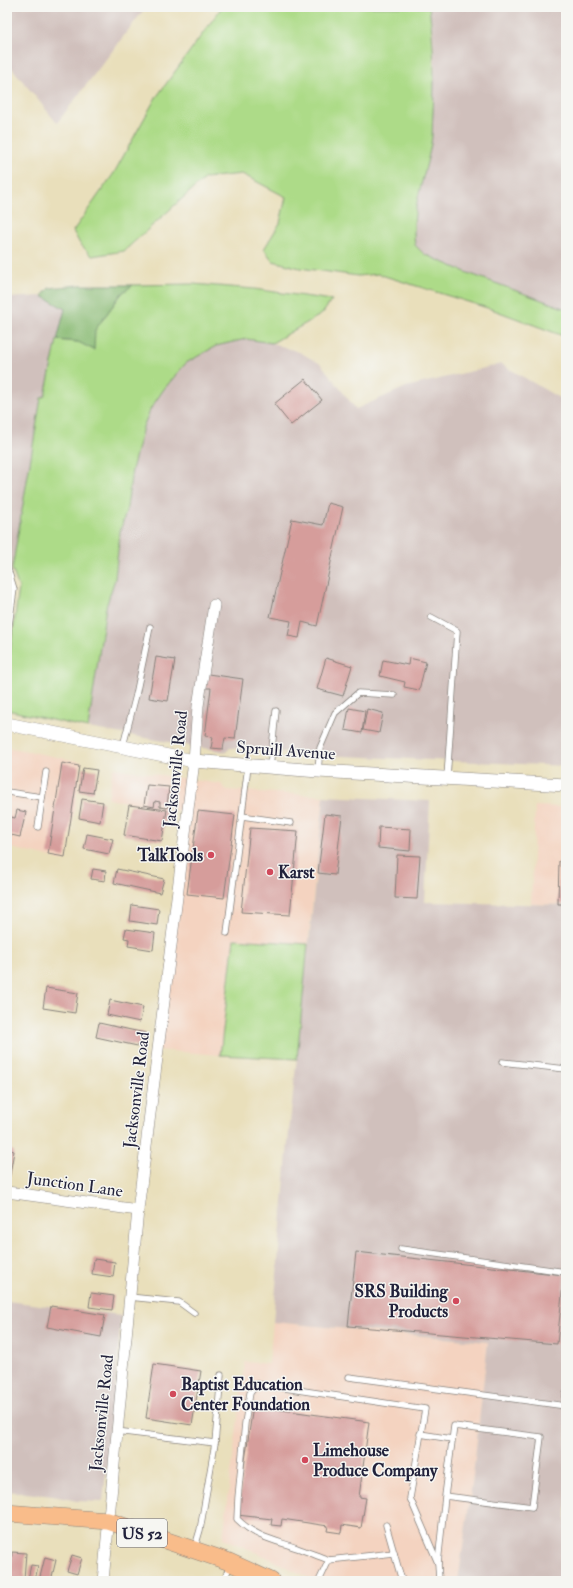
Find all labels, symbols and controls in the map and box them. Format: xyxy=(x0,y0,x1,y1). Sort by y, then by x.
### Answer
street label: Jacksonville Road xyxy=(159,709,193,830)
street label: Spruill Avenue xyxy=(236,737,336,765)
place label: TalkTools xyxy=(137,845,203,866)
marker: TalkTools xyxy=(206,850,216,860)
place label: Karst xyxy=(278,862,315,883)
marker: Karst xyxy=(265,867,275,877)
street label: Jacksonville Road xyxy=(119,1030,155,1151)
street label: Junction Lane xyxy=(25,1167,124,1203)
place label: SRS Building Products xyxy=(355,1281,449,1322)
marker: SRS Building Products xyxy=(451,1296,461,1306)
street label: Jacksonville Road xyxy=(85,1353,119,1474)
place label: Baptist Education Center Foundation xyxy=(181,1374,310,1415)
marker: Baptist Education Center Foundation xyxy=(168,1389,178,1399)
place label: Limehouse Produce Company xyxy=(313,1440,438,1482)
marker: Limehouse Produce Company xyxy=(300,1455,310,1465)
road number: US 52 xyxy=(117,1519,167,1547)

